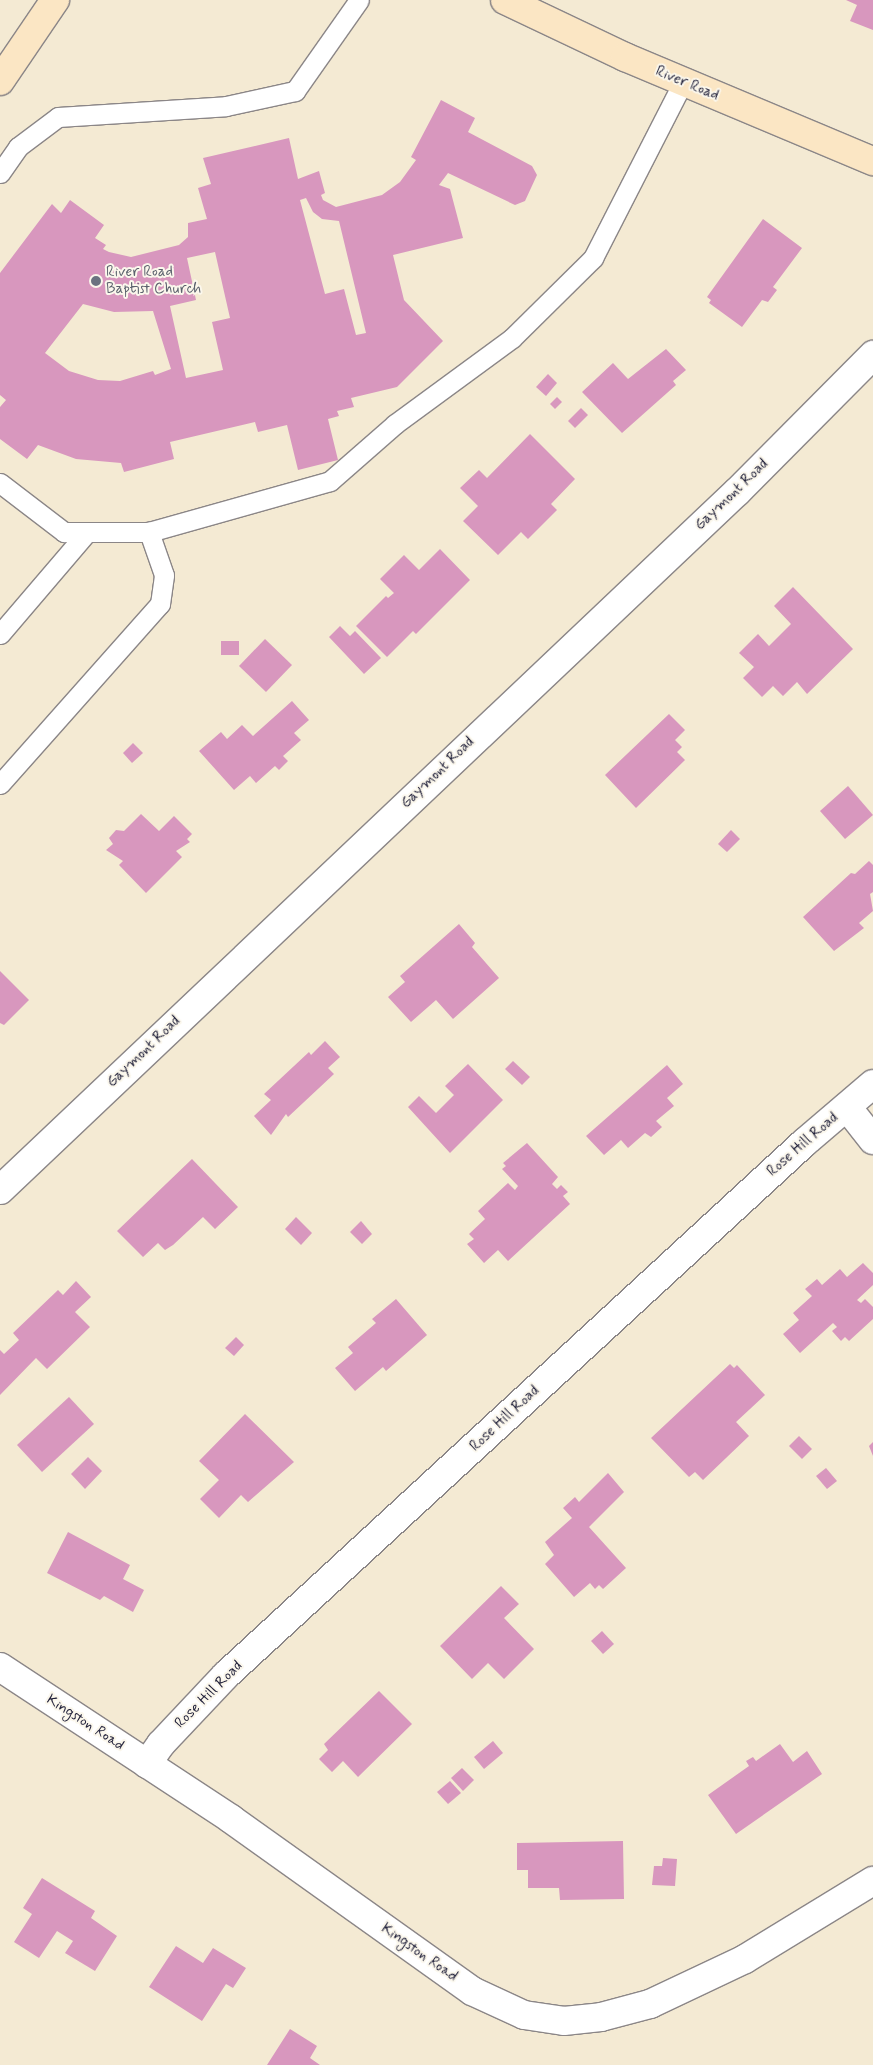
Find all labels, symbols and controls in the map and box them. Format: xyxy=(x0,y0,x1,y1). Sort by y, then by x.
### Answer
street label: River Road xyxy=(653,63,721,105)
place label: River Road Baptist Church xyxy=(106,263,201,298)
marker: River Road Baptist Church xyxy=(90,275,102,287)
street label: Gaymont Road xyxy=(692,456,772,534)
street label: Gaymont Road xyxy=(398,734,478,812)
street label: Gaymont Road xyxy=(104,1013,184,1091)
street label: Rose Hill Road xyxy=(764,1110,842,1180)
street label: Rose Hill Road xyxy=(467,1383,543,1455)
street label: Rose Hill Road xyxy=(172,1658,246,1732)
street label: Kingston Road xyxy=(43,1692,127,1754)
street label: Kingston Road xyxy=(378,1920,460,1986)

